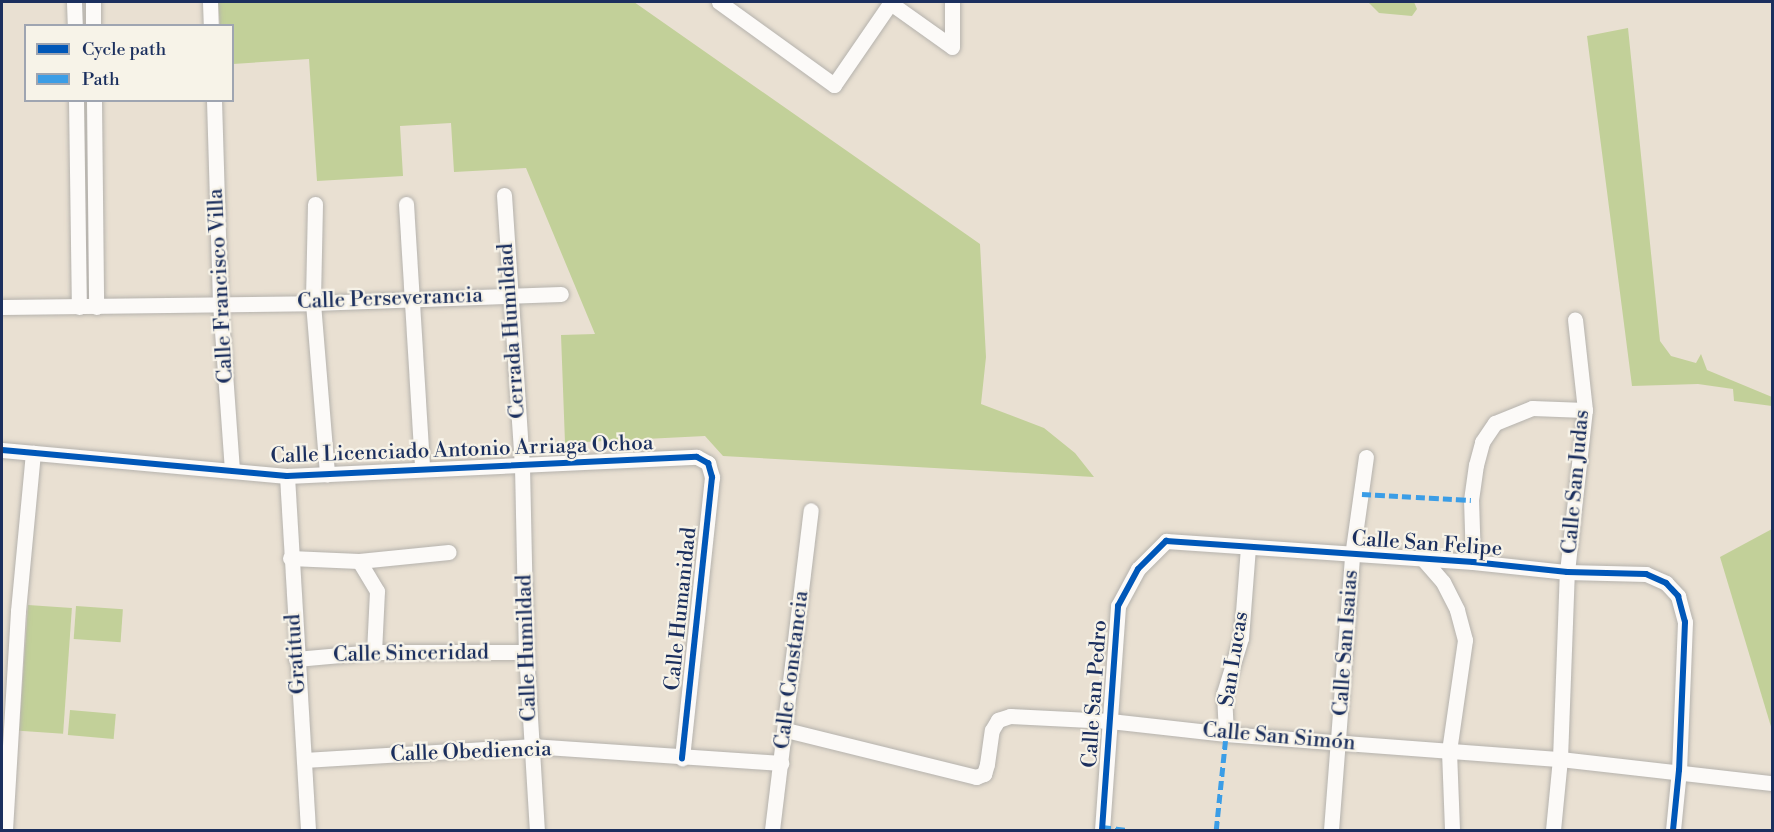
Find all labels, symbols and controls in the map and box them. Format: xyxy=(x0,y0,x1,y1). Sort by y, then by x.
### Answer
legend xyxy=(24,24,234,102)
text: Cycle path xyxy=(82,38,166,61)
text: Path xyxy=(82,68,120,91)
street label: Calle Francisco Villa xyxy=(203,188,239,384)
street label: Cerrada Humildad xyxy=(493,242,531,420)
street label: Calle Perseverancia xyxy=(297,283,483,315)
street label: Calle San Judas xyxy=(1557,409,1595,555)
street label: Calle Licenciado Antonio Arriaga Ochoa xyxy=(270,431,654,469)
street label: Calle Humanidad xyxy=(660,526,702,692)
street label: Calle San Felipe xyxy=(1351,526,1503,562)
street label: Calle San Isaias xyxy=(1328,569,1364,717)
street label: Calle Humildad xyxy=(512,574,542,722)
street label: Calle Constancia xyxy=(770,589,814,751)
street label: San Lucas xyxy=(1214,610,1254,708)
street label: Gratitud xyxy=(281,613,311,695)
street label: Calle San Pedro xyxy=(1077,619,1113,769)
street label: Calle Sinceridad xyxy=(333,640,489,668)
street label: Calle San Simón xyxy=(1201,718,1357,756)
street label: Calle Obediencia xyxy=(390,737,552,767)

